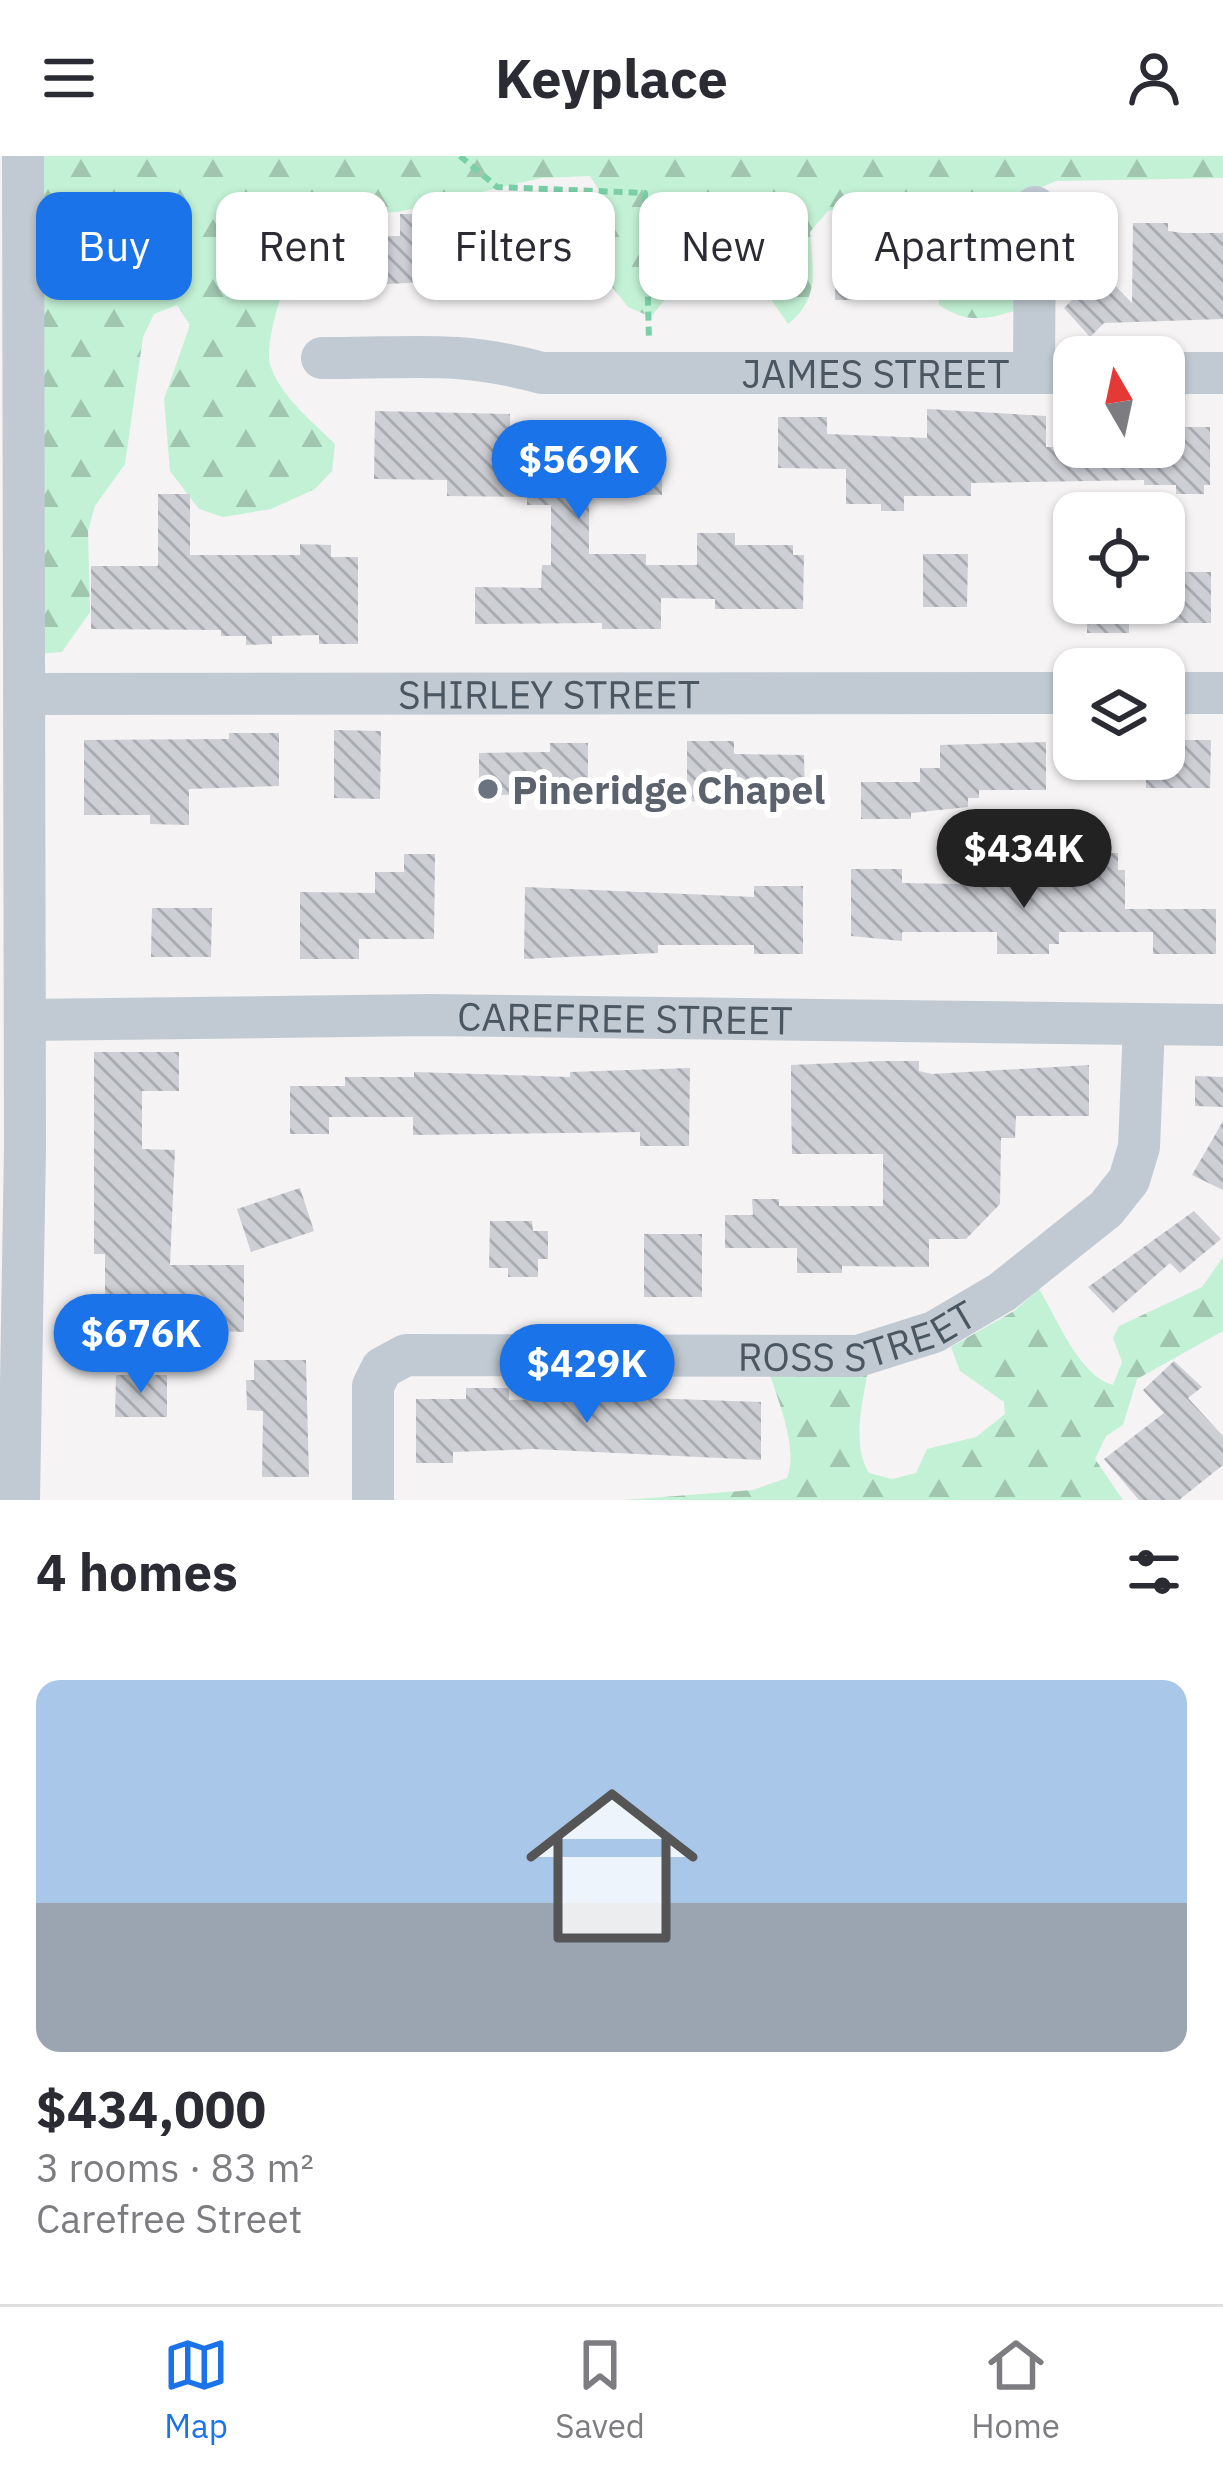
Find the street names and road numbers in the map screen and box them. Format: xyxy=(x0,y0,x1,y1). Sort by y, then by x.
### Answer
street label: JAMES STREET xyxy=(741,348,1010,399)
street label: SHIRLEY STREET xyxy=(398,668,700,719)
street label: CAREFREE STREET xyxy=(457,990,793,1045)
street label: ROSS STREET xyxy=(738,1288,985,1382)

